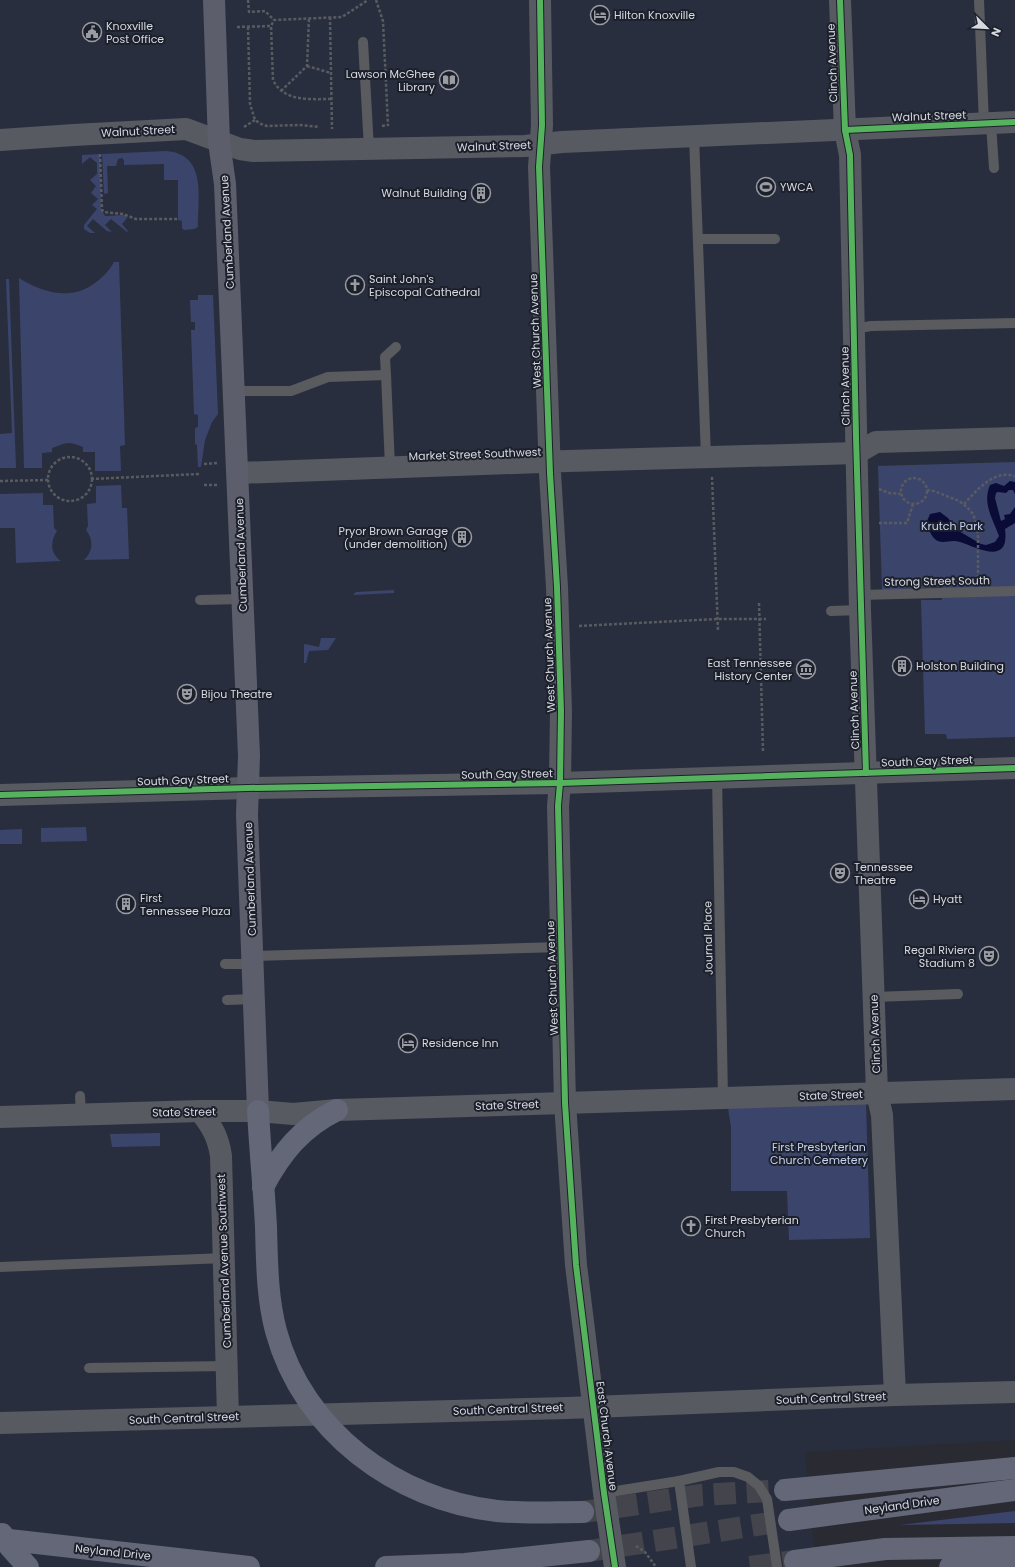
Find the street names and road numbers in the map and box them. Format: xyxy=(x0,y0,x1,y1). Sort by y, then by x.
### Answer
street label: Clinch Avenue xyxy=(823,23,841,103)
street label: Walnut Street xyxy=(892,107,966,125)
street label: Walnut Street xyxy=(101,121,175,141)
street label: Walnut Street xyxy=(457,137,531,155)
street label: Cumberland Avenue xyxy=(216,174,238,289)
street label: West Church Avenue xyxy=(525,273,545,389)
street label: Clinch Avenue xyxy=(836,346,854,426)
street label: Market Street Southwest xyxy=(408,444,542,464)
street label: Cumberland Avenue xyxy=(231,498,251,612)
street label: Strong Street South xyxy=(884,572,990,590)
street label: West Church Avenue xyxy=(539,597,559,713)
street label: Clinch Avenue xyxy=(845,670,863,750)
street label: South Gay Street xyxy=(881,751,973,771)
street label: South Gay Street xyxy=(461,765,553,783)
street label: South Gay Street xyxy=(137,770,229,790)
street label: Cumberland Avenue xyxy=(240,822,260,936)
street label: Journal Place xyxy=(699,901,717,975)
street label: West Church Avenue xyxy=(542,920,562,1036)
street label: Clinch Avenue xyxy=(866,994,884,1074)
street label: State Street xyxy=(799,1086,863,1104)
street label: State Street xyxy=(475,1096,539,1114)
street label: State Street xyxy=(152,1103,216,1121)
street label: Cumberland Avenue Southwest xyxy=(213,1174,235,1348)
street label: East Church Avenue xyxy=(592,1380,622,1492)
street label: South Central Street xyxy=(776,1388,886,1408)
street label: South Central Street xyxy=(453,1399,563,1419)
street label: South Central Street xyxy=(129,1408,239,1428)
street label: Neyland Drive xyxy=(863,1492,941,1518)
street label: Neyland Drive xyxy=(74,1540,152,1564)

